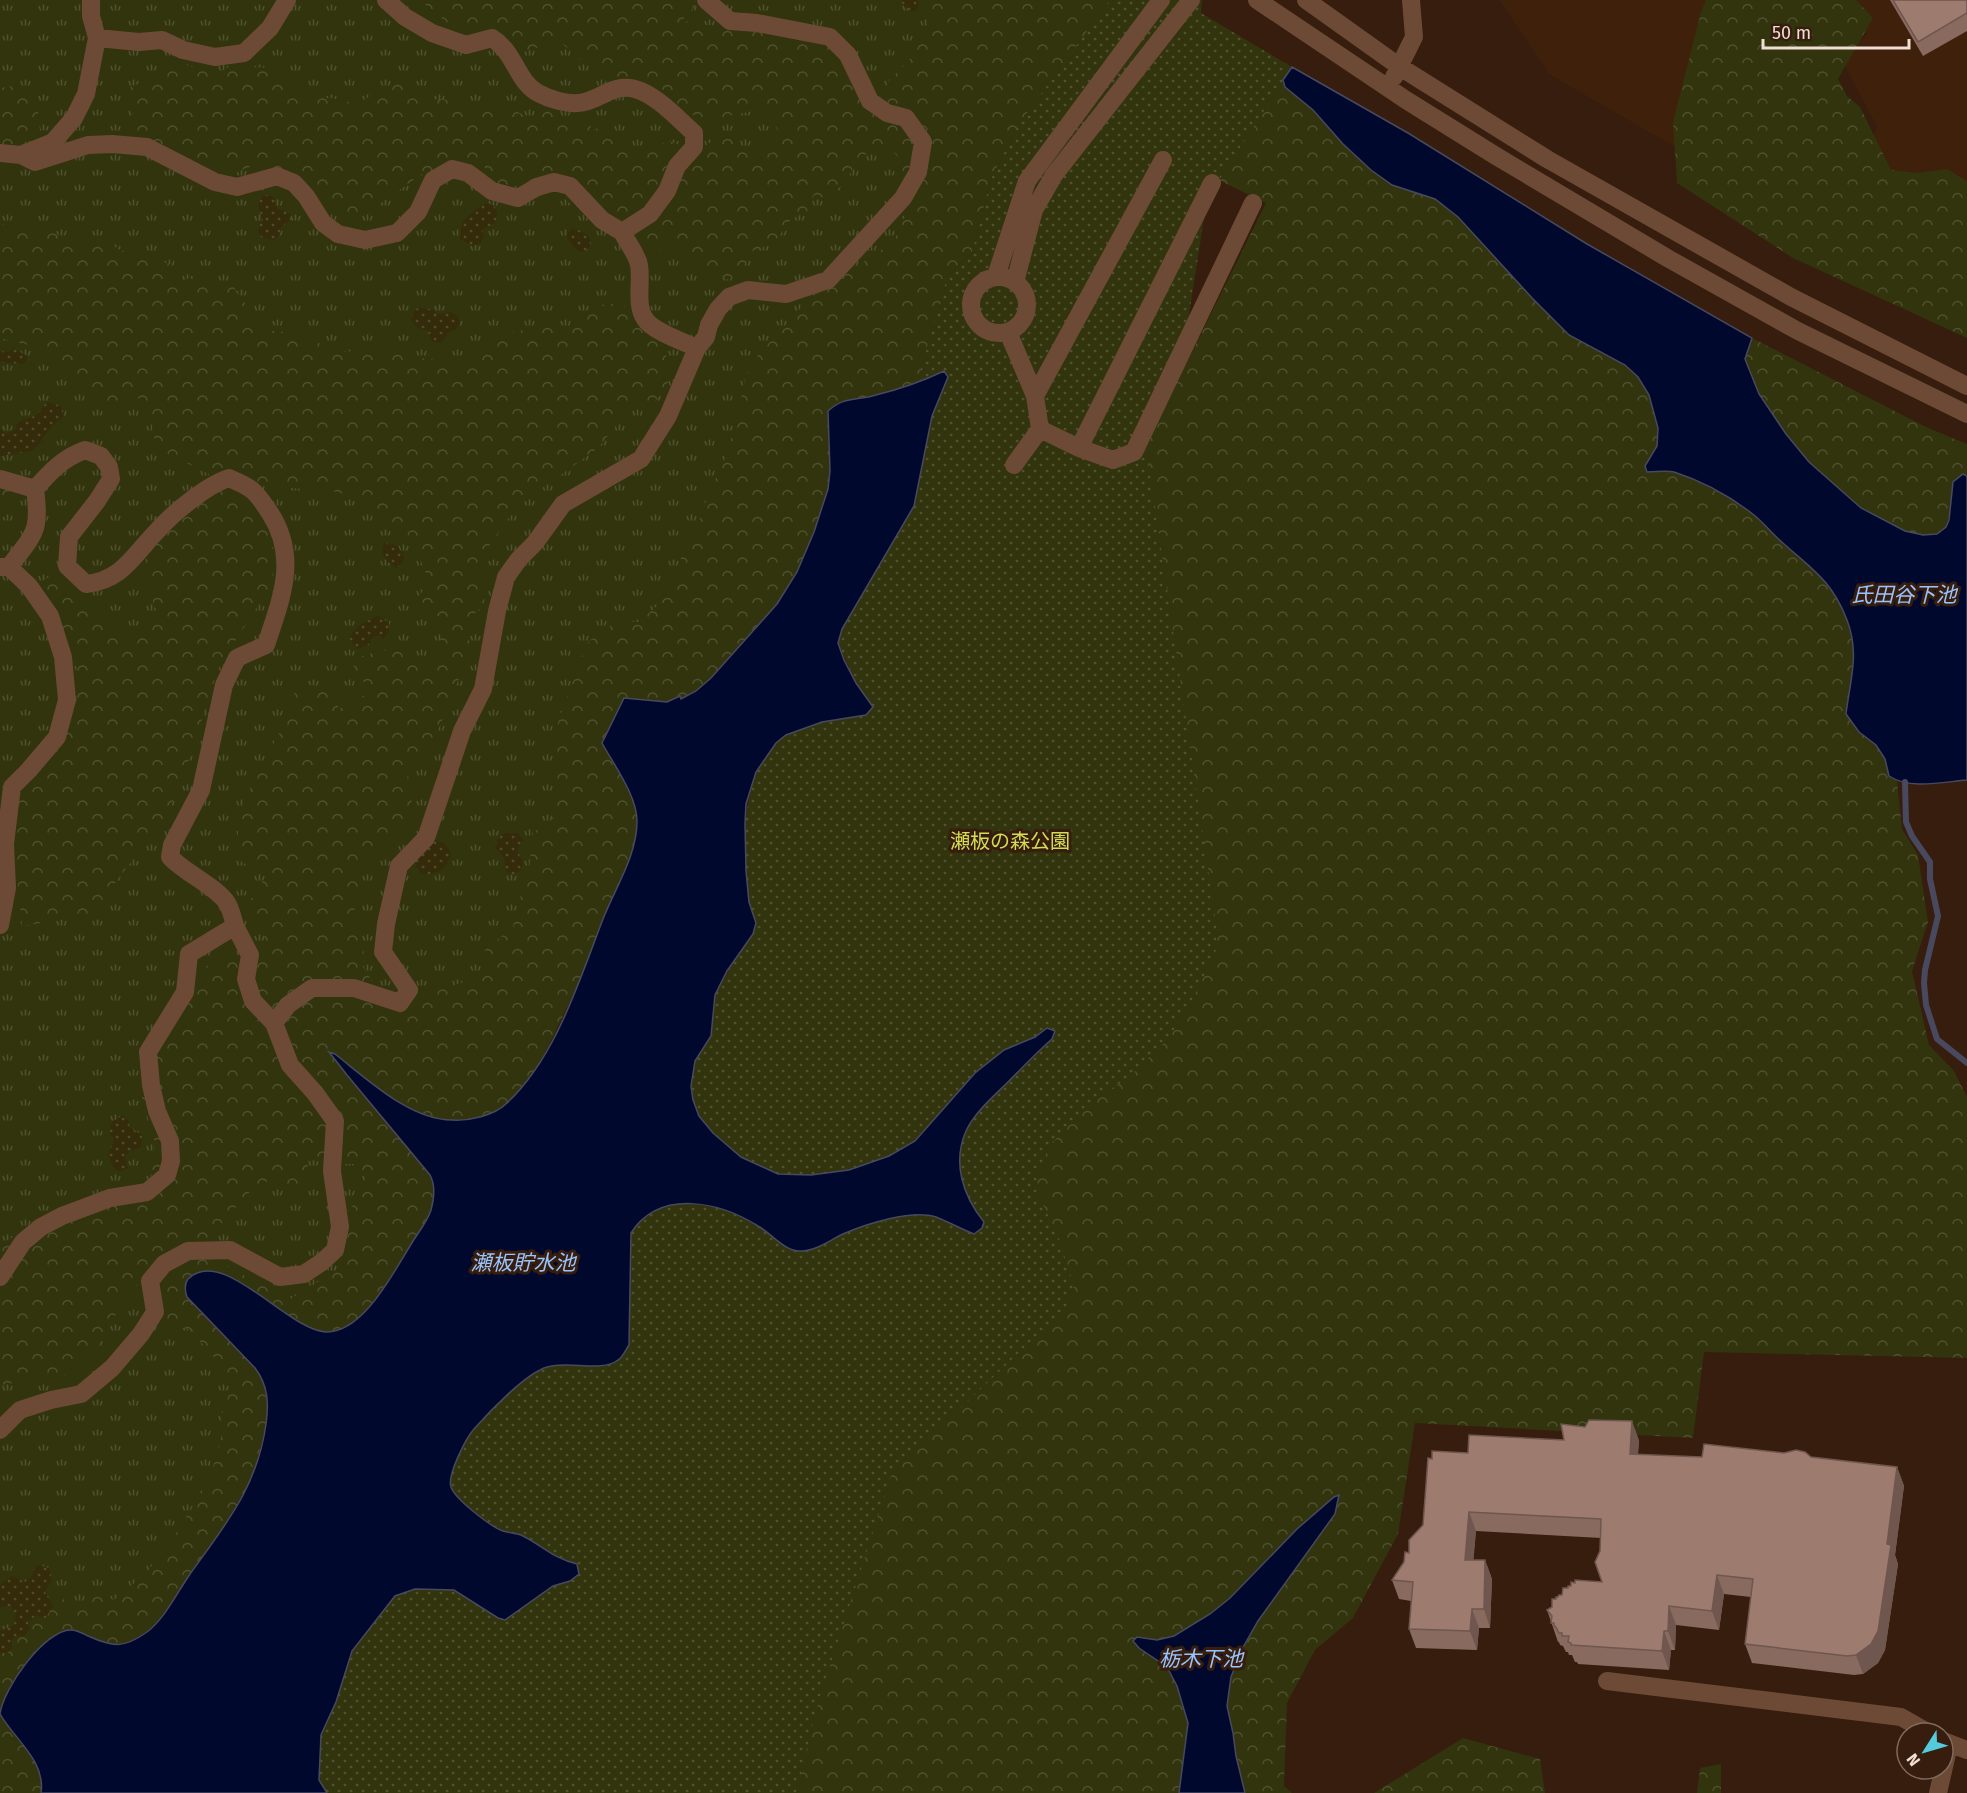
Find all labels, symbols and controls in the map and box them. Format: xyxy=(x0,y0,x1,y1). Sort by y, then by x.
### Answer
scale bar xyxy=(1763,12,1908,50)
text: 50 m xyxy=(1772,22,1811,44)
water label: 氏田谷下池 xyxy=(1852,582,1958,608)
park label: 瀬板の森公園 xyxy=(950,829,1070,853)
water label: 瀬板貯水池 xyxy=(471,1250,577,1276)
water label: 栃木下池 xyxy=(1159,1646,1245,1672)
north arrow xyxy=(1895,1721,1955,1781)
text: N xyxy=(1903,1750,1924,1770)

